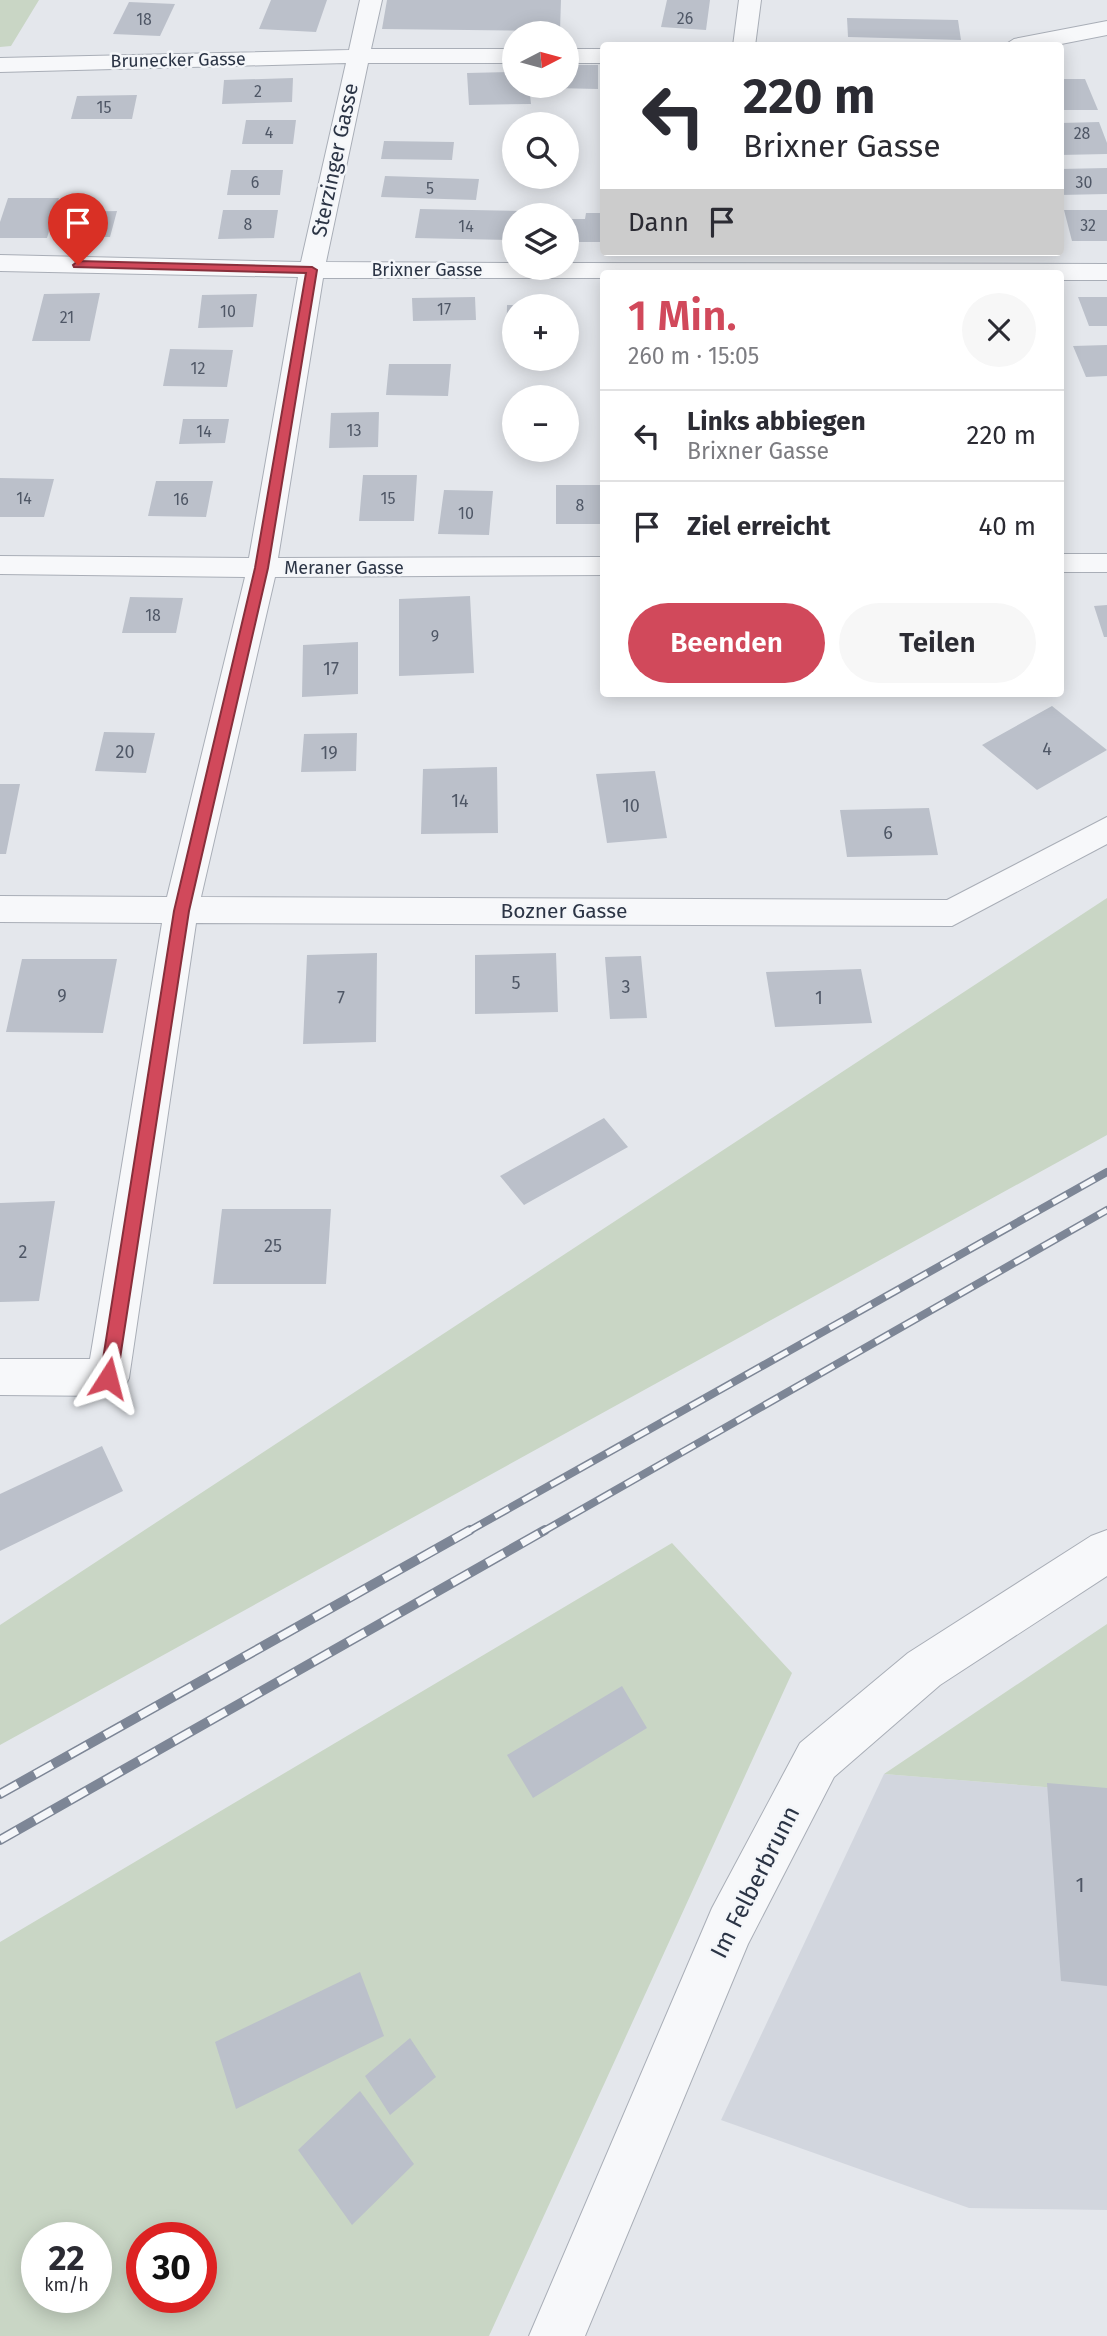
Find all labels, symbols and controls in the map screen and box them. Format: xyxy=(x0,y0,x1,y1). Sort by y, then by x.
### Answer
house number: 26 xyxy=(677,9,693,28)
house number: 18 xyxy=(136,10,152,29)
north arrow xyxy=(502,21,579,98)
map controls xyxy=(502,21,579,462)
street label: Brunecker Gasse xyxy=(110,48,246,72)
text: 220 m xyxy=(743,67,875,126)
icon: left xyxy=(628,70,719,161)
street label: Sterzinger Gasse xyxy=(306,81,364,239)
house number: 2 xyxy=(254,82,262,101)
house number: 15 xyxy=(97,98,111,117)
button: search xyxy=(502,112,579,189)
house number: 4 xyxy=(265,123,274,142)
house number: 28 xyxy=(1074,124,1091,143)
text: Brixner Gasse xyxy=(743,127,941,165)
house number: 6 xyxy=(251,173,259,192)
house number: 30 xyxy=(1076,173,1093,192)
house number: 5 xyxy=(426,179,434,198)
pin xyxy=(48,193,108,265)
button: layers xyxy=(502,203,579,280)
icon: arrive xyxy=(703,203,741,241)
icon: arrive xyxy=(59,204,97,242)
text: Dann xyxy=(628,207,689,238)
house number: 8 xyxy=(244,215,253,234)
house number: 32 xyxy=(1080,216,1096,235)
house number: 14 xyxy=(458,217,474,236)
street label: Brixner Gasse xyxy=(371,259,483,281)
text: 1 Min. xyxy=(628,291,737,341)
button: close xyxy=(962,293,1036,367)
button: + xyxy=(502,294,579,371)
house number: 17 xyxy=(437,300,451,319)
house number: 10 xyxy=(220,302,236,321)
house number: 21 xyxy=(60,308,74,327)
text: 260 m · 15:05 xyxy=(628,342,759,370)
house number: 12 xyxy=(191,359,205,378)
button: − xyxy=(502,385,579,462)
text: Links abbiegen xyxy=(687,406,866,437)
icon: left xyxy=(628,417,666,455)
text: 220 m xyxy=(967,420,1036,451)
house number: 13 xyxy=(347,421,361,440)
house number: 14 xyxy=(196,422,212,441)
text: Brixner Gasse xyxy=(687,437,829,465)
house number: 14 xyxy=(16,489,32,508)
house number: 15 xyxy=(381,489,395,508)
house number: 16 xyxy=(173,490,189,509)
house number: 8 xyxy=(576,496,585,515)
house number: 10 xyxy=(458,504,474,523)
icon: arrive xyxy=(628,508,666,546)
text: Ziel erreicht xyxy=(687,511,830,542)
text: 40 m xyxy=(978,511,1036,542)
street label: Meraner Gasse xyxy=(284,557,404,579)
button: Beenden xyxy=(628,603,825,683)
button: Teilen xyxy=(839,603,1036,683)
house number: 18 xyxy=(145,606,161,625)
house number: 9 xyxy=(431,627,439,646)
house number: 17 xyxy=(323,658,339,680)
house number: 4 xyxy=(1042,738,1052,760)
house number: 20 xyxy=(116,741,134,763)
house number: 19 xyxy=(320,742,338,764)
house number: 14 xyxy=(451,790,469,812)
house number: 10 xyxy=(622,795,640,817)
house number: 6 xyxy=(883,822,893,844)
street label: Bozner Gasse xyxy=(501,898,627,924)
house number: 5 xyxy=(511,972,521,994)
house number: 3 xyxy=(622,976,630,998)
house number: 9 xyxy=(57,985,67,1007)
house number: 7 xyxy=(337,987,345,1009)
house number: 1 xyxy=(815,987,823,1009)
house number: 25 xyxy=(264,1235,282,1257)
house number: 2 xyxy=(19,1241,28,1263)
position arrow xyxy=(71,1341,145,1415)
street label: Im Felberbrunn xyxy=(705,1801,805,1963)
house number: 1 xyxy=(1075,1872,1085,1898)
speed limit sign: 30 xyxy=(126,2222,217,2313)
text: 22 xyxy=(48,2237,85,2279)
text: km/h xyxy=(44,2274,89,2296)

